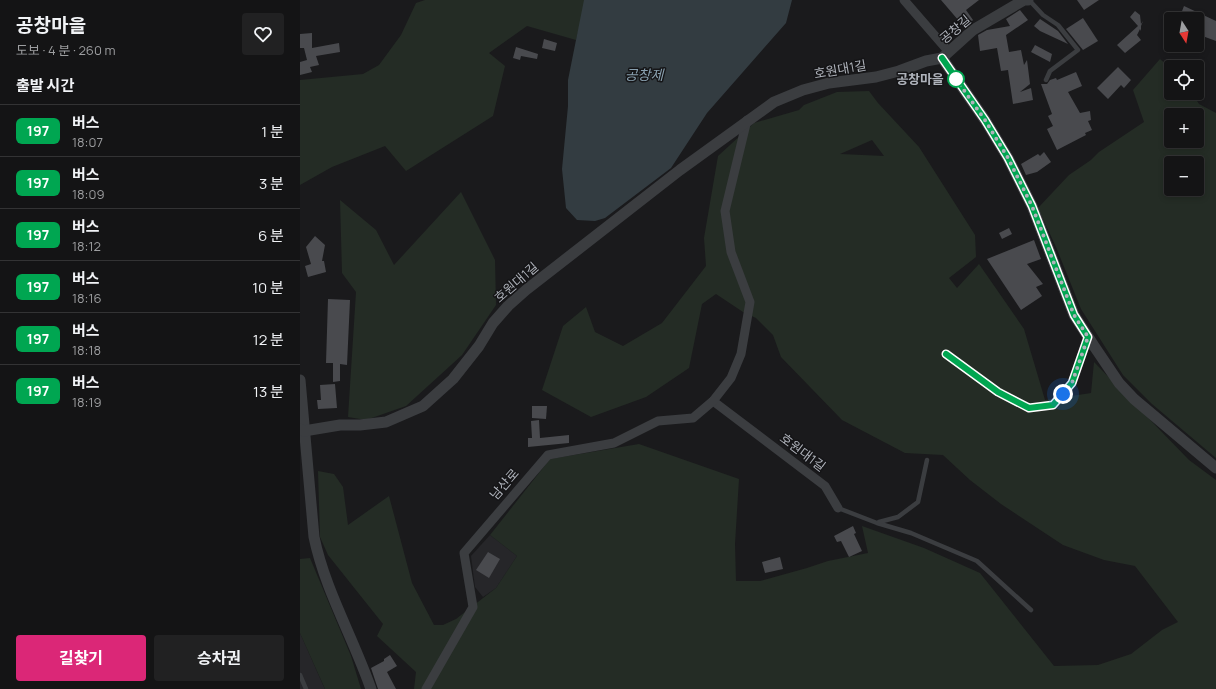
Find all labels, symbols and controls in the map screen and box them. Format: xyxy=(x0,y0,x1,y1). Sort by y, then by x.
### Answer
street label: 공창길 xyxy=(935,11,975,47)
text: 공창마을 xyxy=(16,12,86,38)
north arrow xyxy=(1164,12,1204,52)
map controls xyxy=(1164,12,1204,196)
button: heart xyxy=(242,13,284,55)
text: 도보 · 4 분 · 260 m xyxy=(16,41,115,59)
street label: 호원대1길 xyxy=(812,56,868,82)
button: locate xyxy=(1164,60,1204,100)
water label: 공창제 xyxy=(625,65,665,84)
place label: 공창마을 xyxy=(896,70,944,88)
marker: 공창마을 xyxy=(947,70,965,88)
text: 출발 시간 xyxy=(16,75,74,96)
button: + xyxy=(1164,108,1204,148)
text: 버스 xyxy=(72,112,100,133)
text: 197 xyxy=(27,121,49,140)
text: 1 분 xyxy=(261,121,284,142)
text: 18:07 xyxy=(72,133,103,151)
button: − xyxy=(1164,156,1204,196)
text: 버스 xyxy=(72,164,100,185)
text: 197 xyxy=(27,173,49,192)
text: 3 분 xyxy=(259,173,284,194)
text: 18:09 xyxy=(72,185,105,203)
text: 버스 xyxy=(72,216,100,237)
text: 197 xyxy=(27,225,49,244)
text: 6 분 xyxy=(258,225,284,246)
text: 18:12 xyxy=(72,237,101,255)
street label: 호원대1길 xyxy=(490,258,542,306)
text: 버스 xyxy=(72,268,100,289)
text: 197 xyxy=(27,277,49,296)
text: 10 분 xyxy=(252,277,284,298)
text: 18:16 xyxy=(72,289,102,307)
text: 버스 xyxy=(72,320,100,341)
text: 197 xyxy=(27,329,49,348)
text: 12 분 xyxy=(253,329,284,350)
text: 18:18 xyxy=(72,341,101,359)
text: 버스 xyxy=(72,372,100,393)
text: 197 xyxy=(27,381,49,400)
text: 13 분 xyxy=(253,381,284,402)
your location xyxy=(1053,384,1073,404)
text: 18:19 xyxy=(72,393,102,411)
street label: 호원대1길 xyxy=(776,429,830,475)
street label: 남산로 xyxy=(485,465,523,503)
button: 길찾기 xyxy=(16,635,146,681)
button: 승차권 xyxy=(154,635,284,681)

